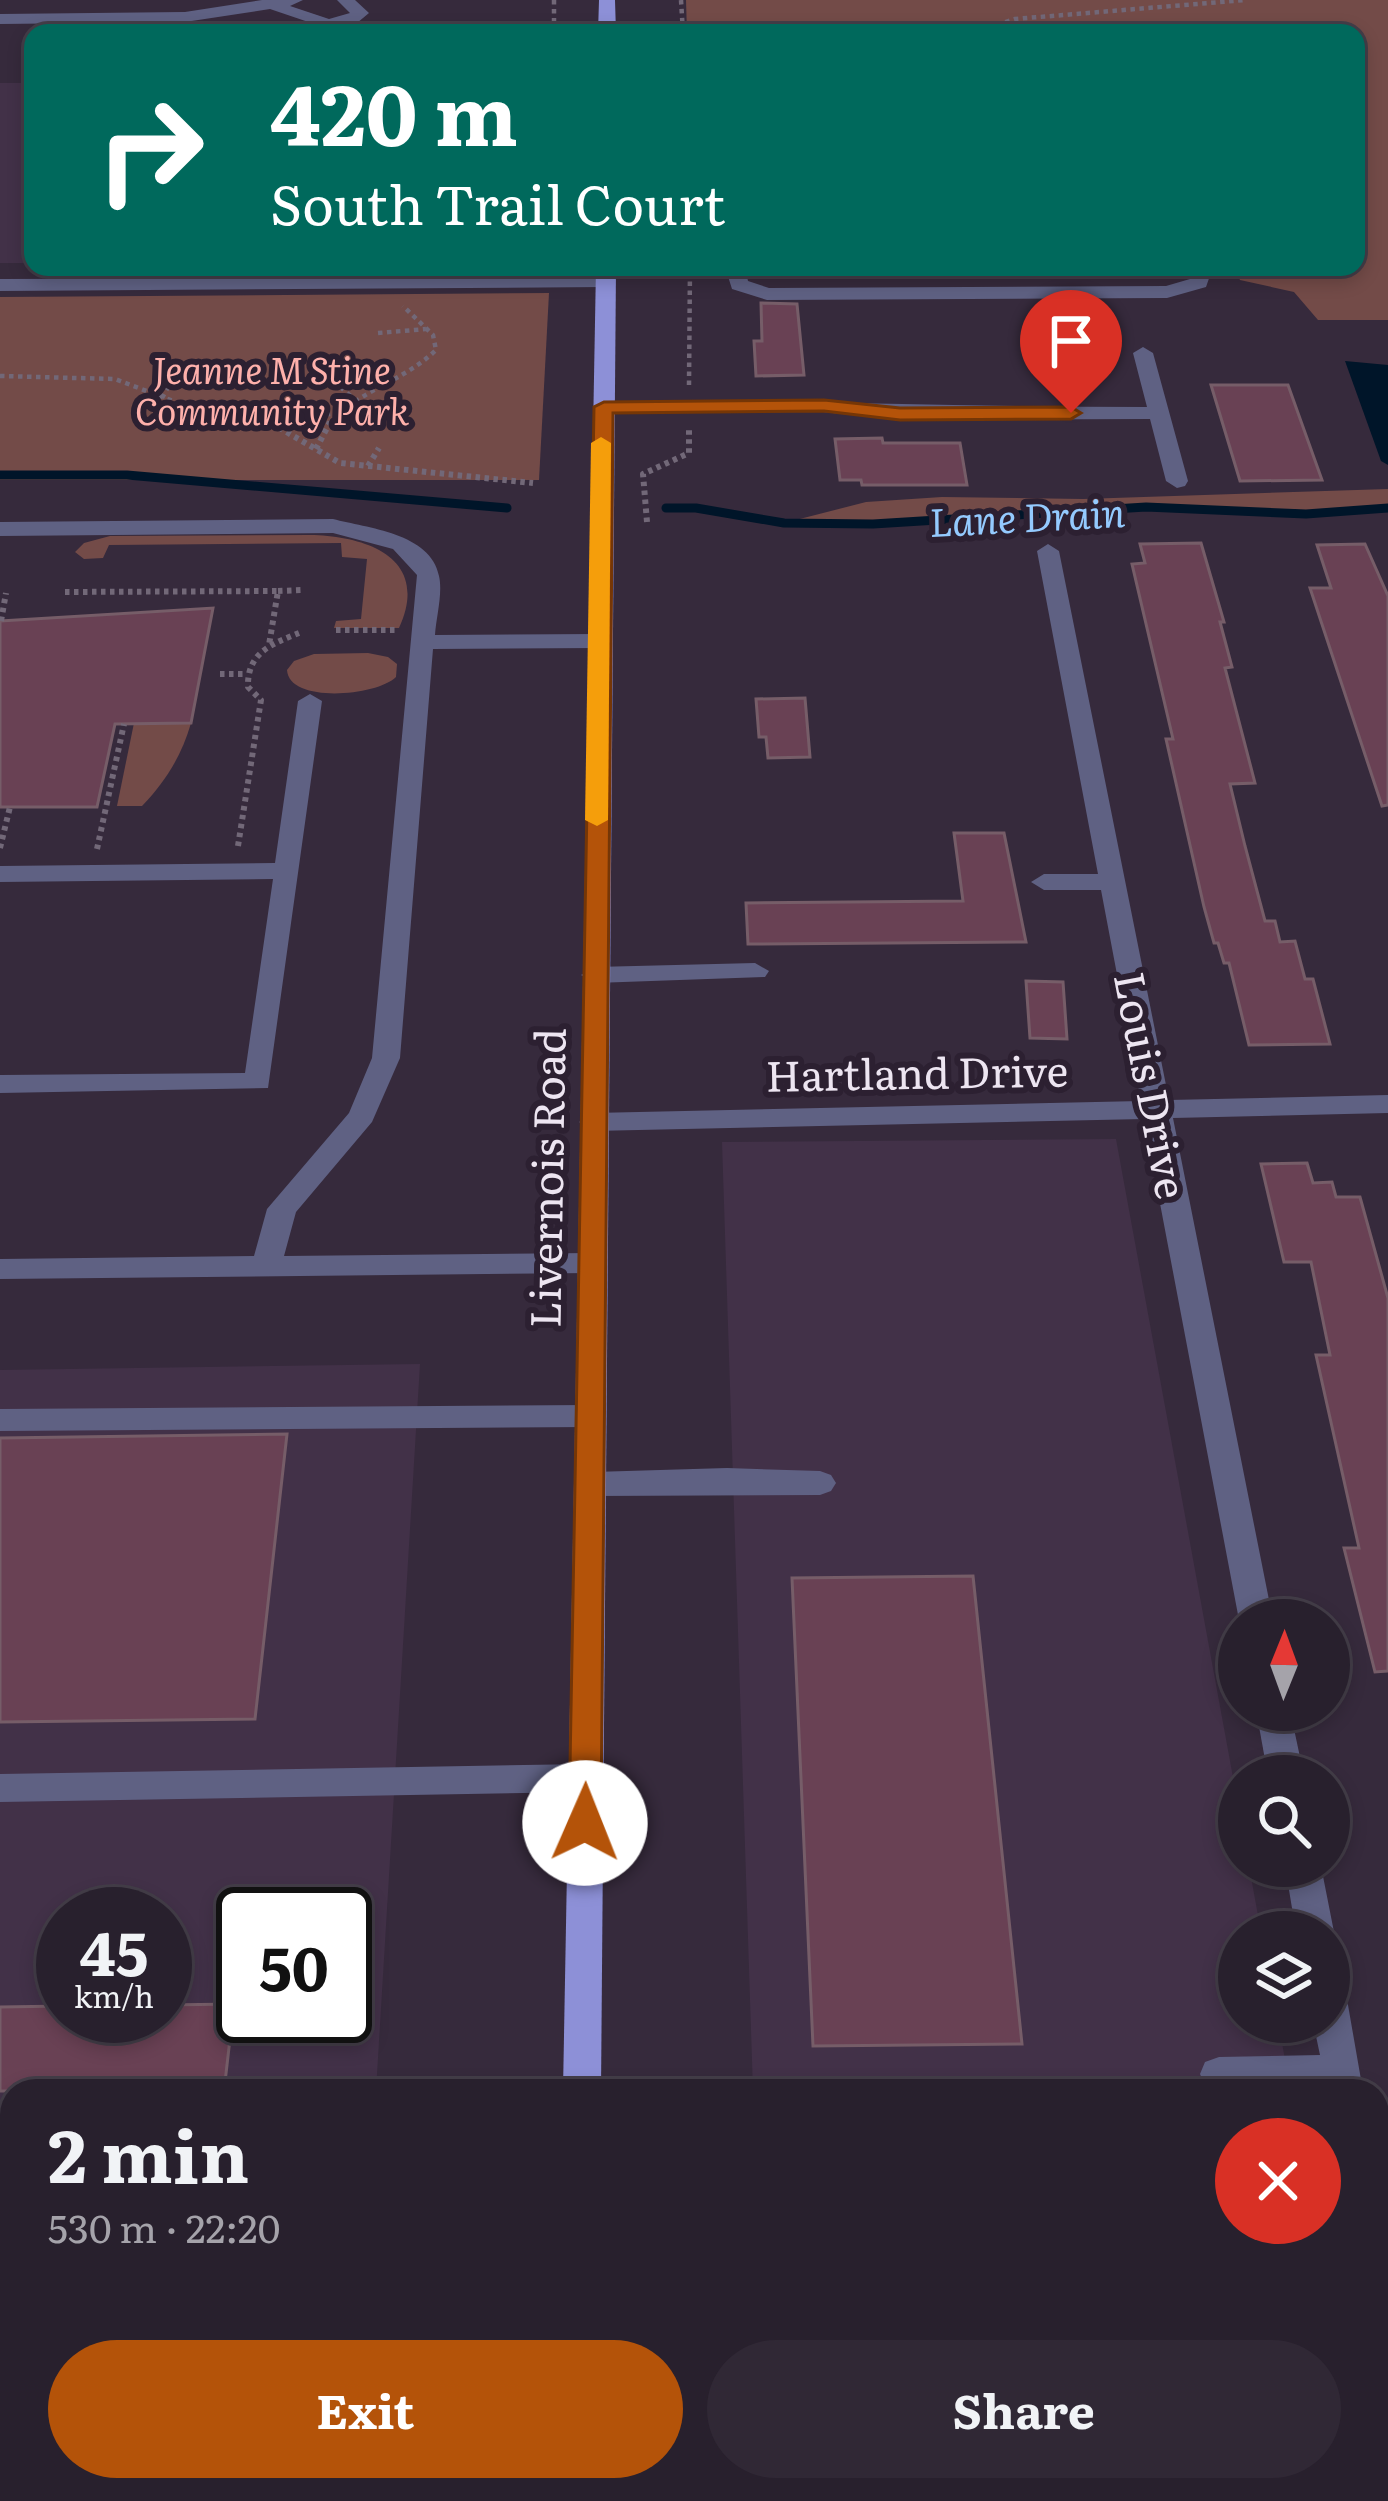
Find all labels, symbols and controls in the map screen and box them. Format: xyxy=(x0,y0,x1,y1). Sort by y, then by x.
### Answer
text: 420 m xyxy=(270,47,518,172)
icon: right xyxy=(72,72,228,228)
text: South Trail Court xyxy=(270,161,725,242)
pin xyxy=(1020,290,1122,413)
icon: arrive xyxy=(1038,308,1104,374)
park label: Jeanne M Stine Community Park xyxy=(135,342,409,436)
water label: Lane Drain xyxy=(928,481,1126,549)
street label: Louis Drive xyxy=(1101,966,1205,1204)
street label: Livernois Road xyxy=(511,1027,579,1329)
street label: Hartland Drive xyxy=(765,1037,1069,1105)
north arrow xyxy=(1218,1599,1350,1731)
map controls xyxy=(1218,1599,1350,2043)
button: search xyxy=(1218,1755,1350,1887)
position arrow xyxy=(522,1760,648,1886)
speed limit sign: 50 xyxy=(216,1887,372,2043)
text: 45 xyxy=(80,1905,148,1994)
button: layers xyxy=(1218,1911,1350,2043)
text: km/h xyxy=(74,1973,154,2017)
text: 2 min xyxy=(48,2098,249,2205)
button: close xyxy=(1215,2118,1341,2244)
text: 530 m · 22:20 xyxy=(48,2197,280,2255)
button: Exit xyxy=(48,2340,683,2478)
button: Share xyxy=(707,2340,1341,2478)

